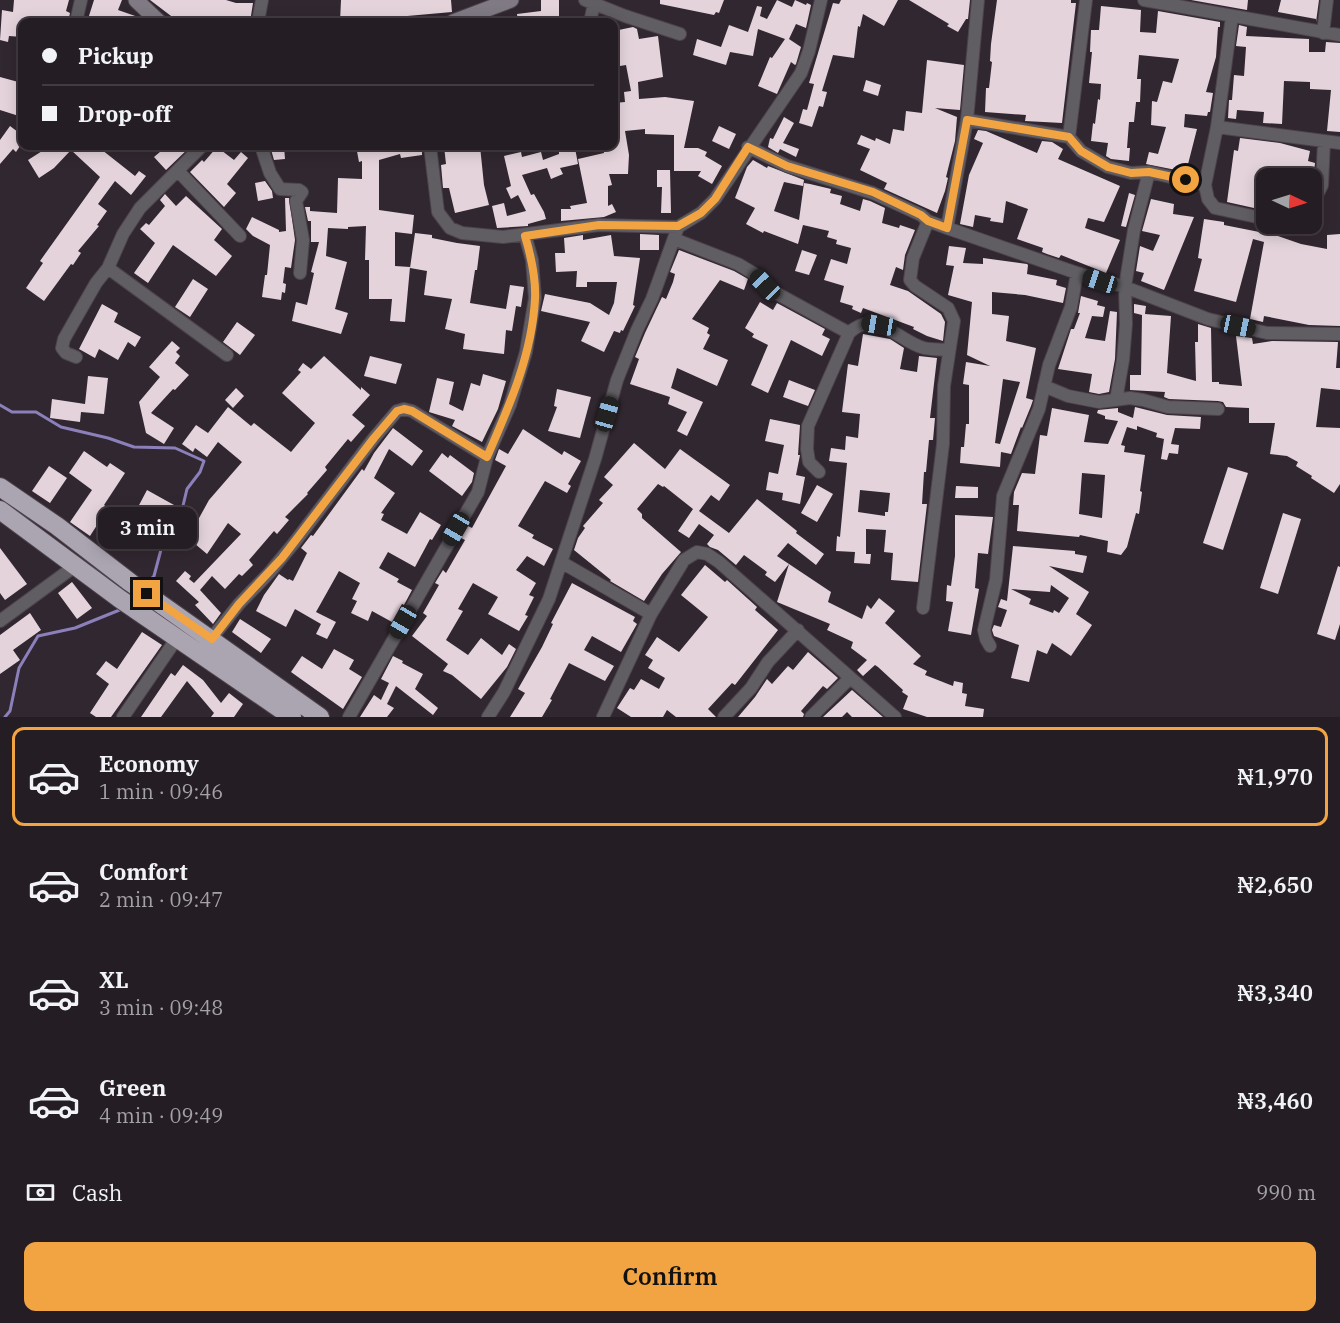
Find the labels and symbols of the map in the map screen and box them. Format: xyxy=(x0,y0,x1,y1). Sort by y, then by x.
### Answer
route start xyxy=(1172,166,1199,193)
north arrow xyxy=(1256,168,1322,234)
car xyxy=(746,266,784,304)
car xyxy=(1080,267,1120,295)
car xyxy=(860,313,898,337)
car xyxy=(1219,313,1257,339)
car xyxy=(593,394,621,434)
callout: 3 min xyxy=(98,507,196,549)
car xyxy=(439,509,473,549)
route end xyxy=(133,580,160,607)
car xyxy=(386,602,420,642)

